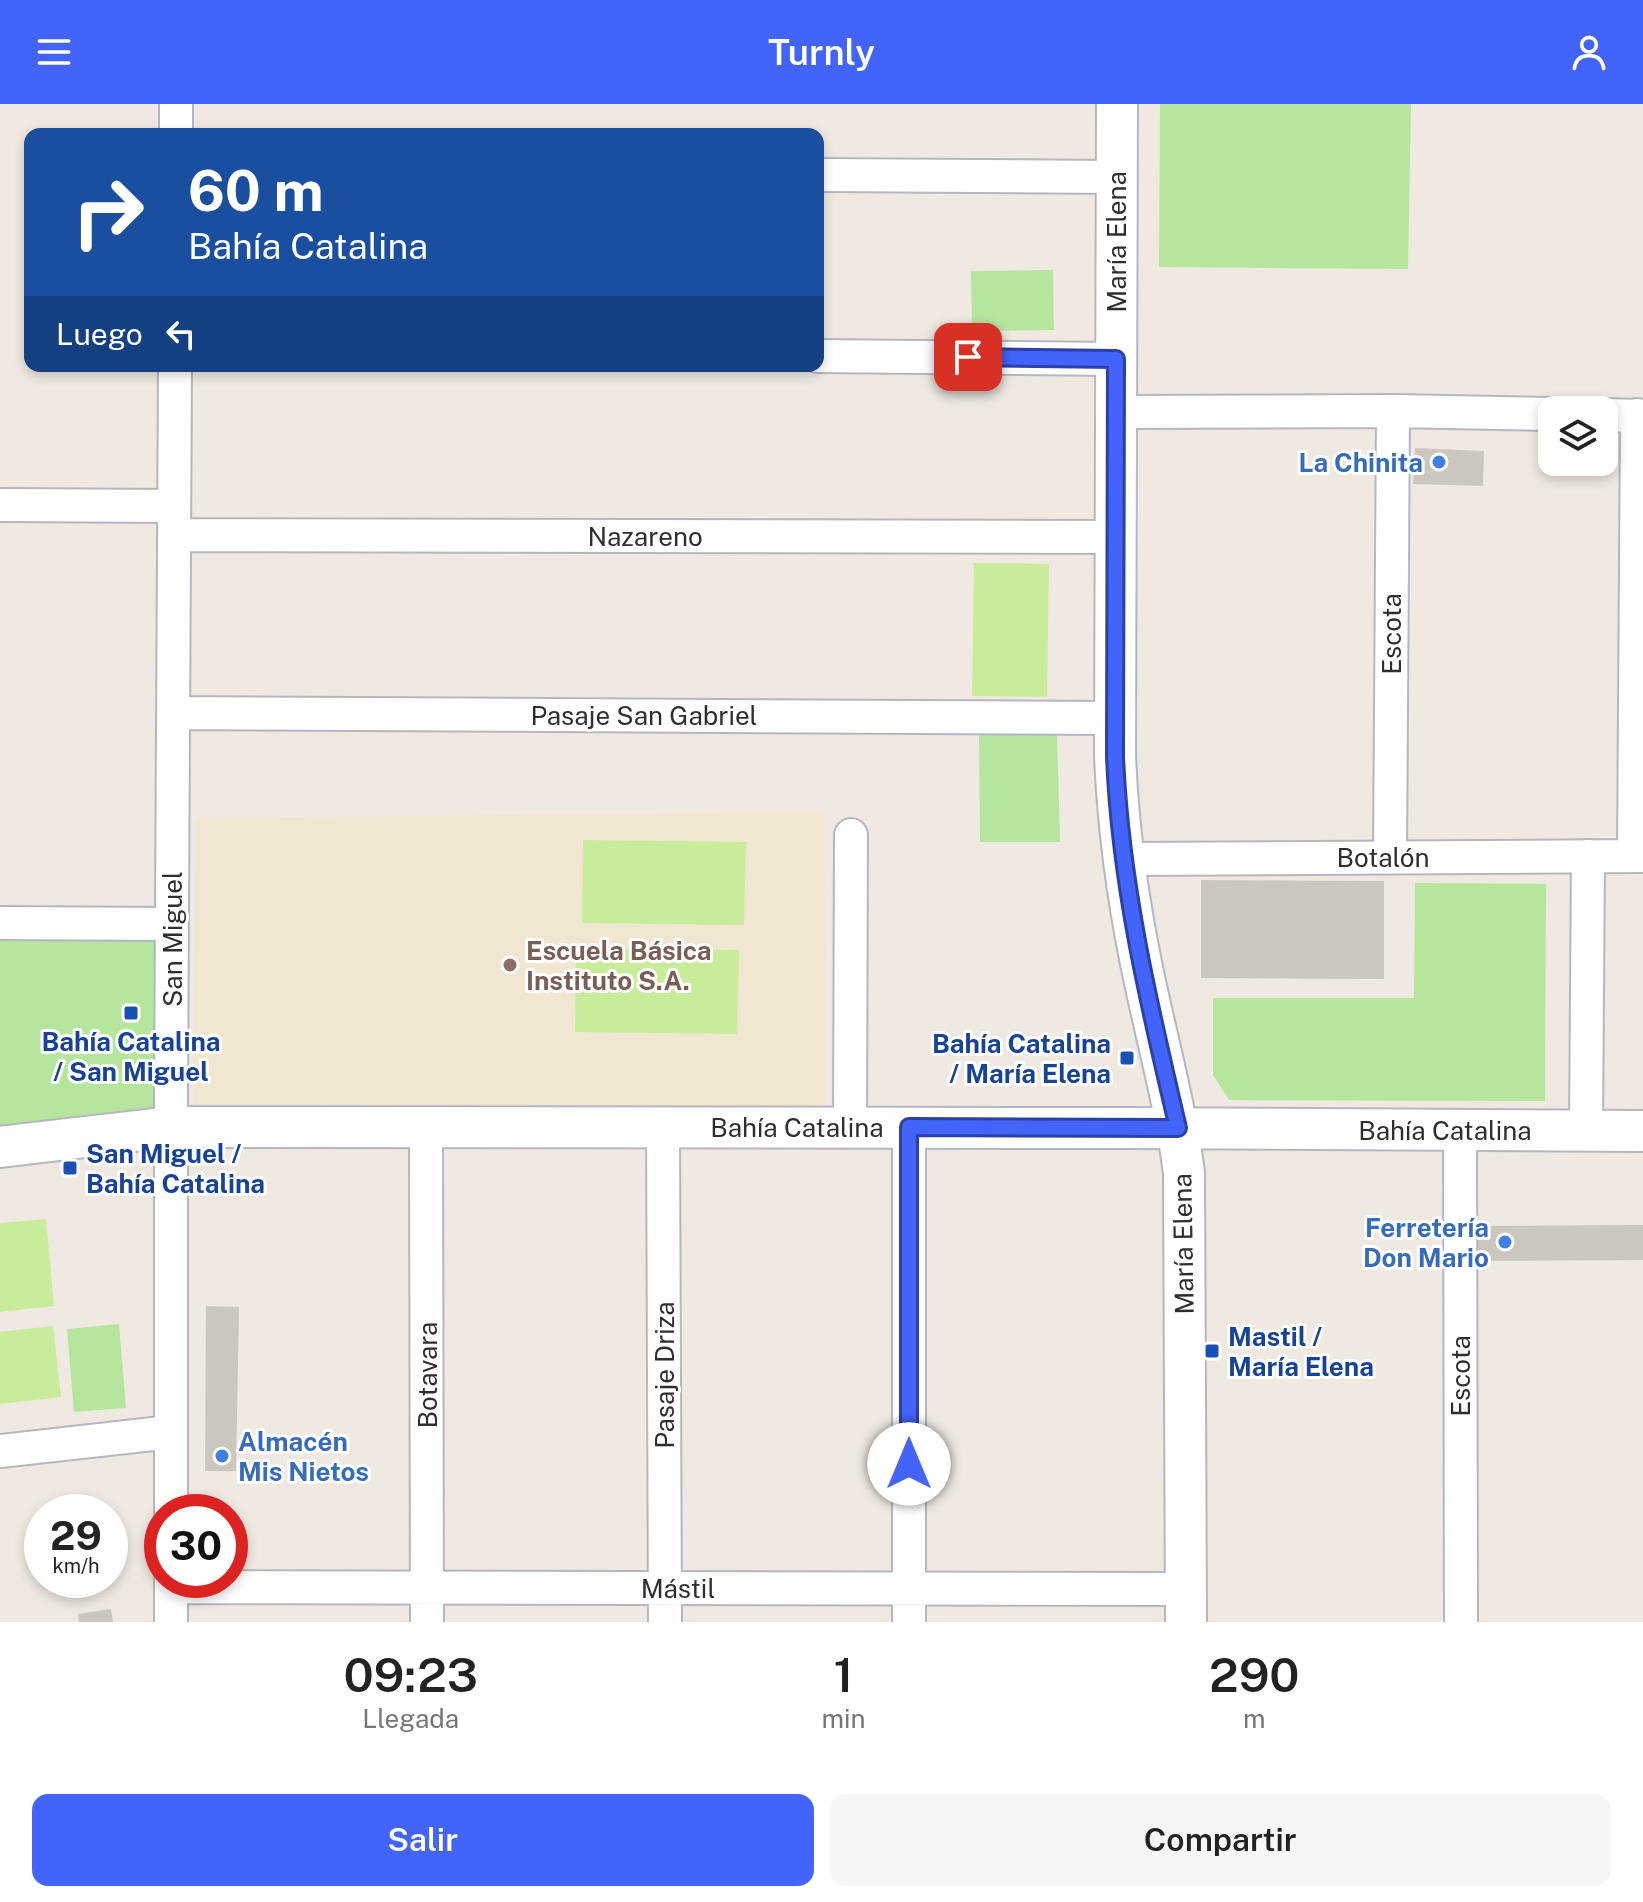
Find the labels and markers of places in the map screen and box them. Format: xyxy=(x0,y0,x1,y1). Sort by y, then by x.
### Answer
pin xyxy=(934,323,1002,391)
place label: La Chinita xyxy=(1299,447,1423,478)
marker: La Chinita xyxy=(1430,453,1448,471)
place label: Escuela Básica Instituto S.A. xyxy=(526,935,712,996)
marker: Escuela Básica Instituto S.A. xyxy=(501,956,519,974)
marker: Bahía Catalina / San Miguel xyxy=(122,1004,140,1022)
place label: Bahía Catalina / San Miguel xyxy=(42,1026,221,1087)
place label: Bahía Catalina / María Elena xyxy=(932,1028,1111,1089)
marker: Bahía Catalina / María Elena xyxy=(1118,1049,1136,1067)
place label: San Miguel / Bahía Catalina xyxy=(86,1138,265,1199)
marker: San Miguel / Bahía Catalina xyxy=(61,1159,79,1177)
place label: Ferretería Don Mario xyxy=(1363,1212,1489,1273)
marker: Ferretería Don Mario xyxy=(1496,1233,1514,1251)
place label: Mastil / María Elena xyxy=(1228,1321,1374,1382)
marker: Mastil / María Elena xyxy=(1203,1342,1221,1360)
place label: Almacén Mis Nietos xyxy=(238,1426,369,1487)
marker: Almacén Mis Nietos xyxy=(213,1447,231,1465)

